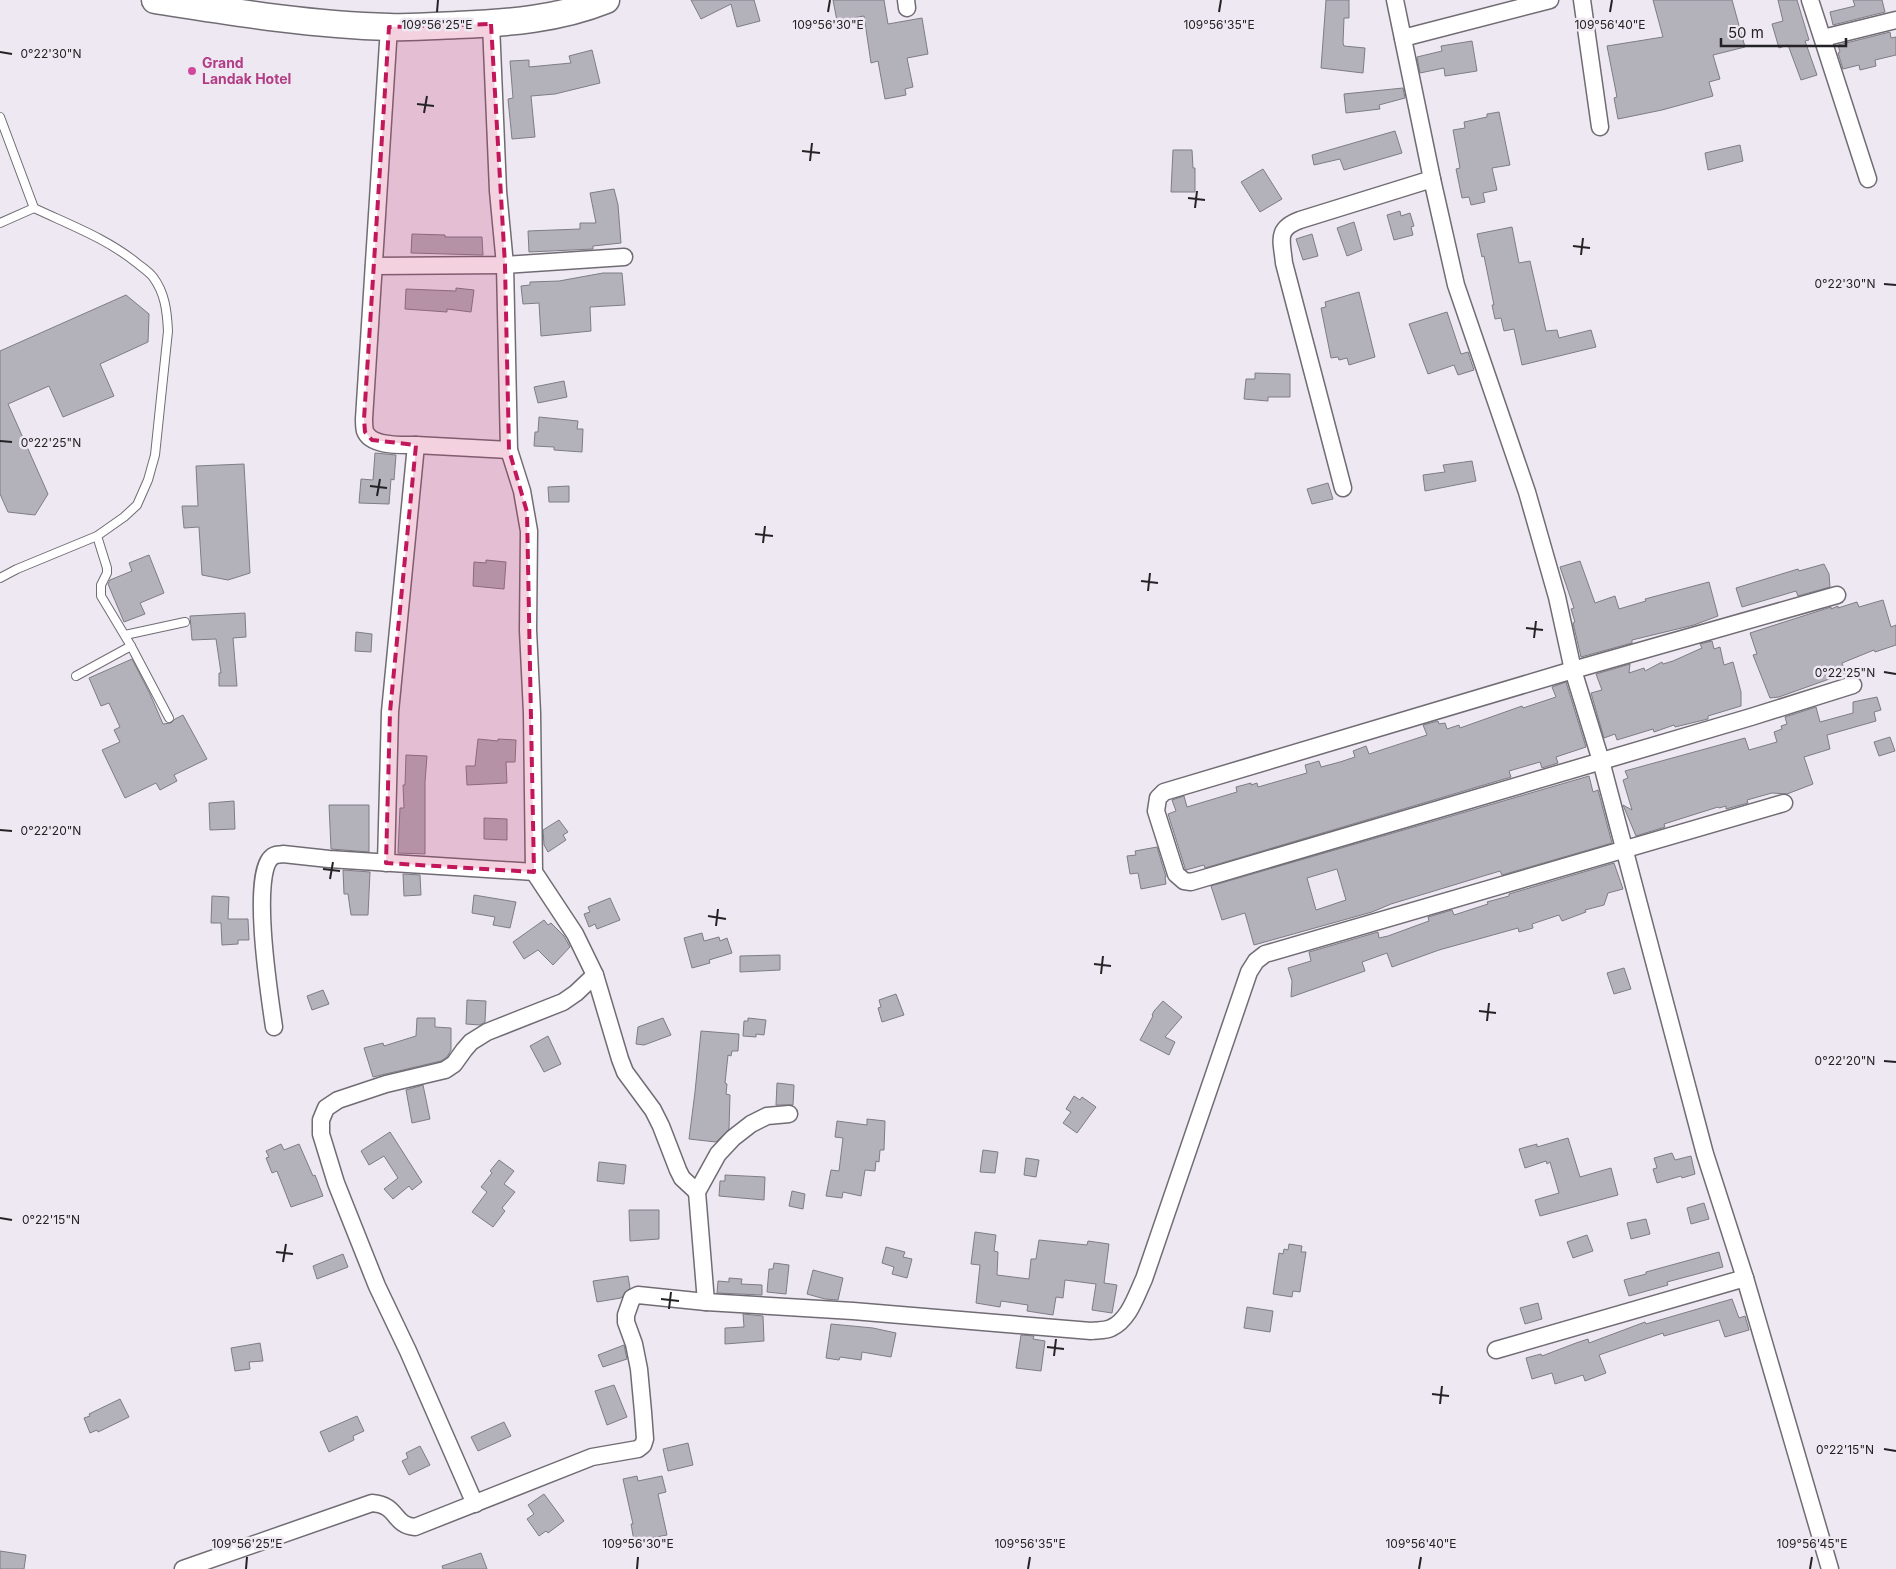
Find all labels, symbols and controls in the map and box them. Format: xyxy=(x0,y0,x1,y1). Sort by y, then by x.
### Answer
scale bar xyxy=(1721,15,1846,47)
text: 109°56'25"E xyxy=(401,17,473,32)
text: 109°56'30"E xyxy=(792,17,864,32)
text: 109°56'35"E xyxy=(1183,17,1255,32)
text: 109°56'40"E xyxy=(1574,17,1646,32)
text: 50 m xyxy=(1728,23,1764,42)
text: 0°22'30"N xyxy=(21,46,81,61)
place label: Grand Landak Hotel xyxy=(202,54,291,87)
marker: Grand Landak Hotel xyxy=(186,65,198,77)
text: 0°22'30"N xyxy=(1815,276,1875,291)
text: 0°22'25"N xyxy=(21,435,81,450)
text: 0°22'25"N xyxy=(1815,665,1875,680)
text: 0°22'20"N xyxy=(21,823,81,838)
text: 0°22'20"N xyxy=(1815,1053,1875,1068)
text: 0°22'15"N xyxy=(22,1212,80,1227)
text: 0°22'15"N xyxy=(1816,1442,1874,1457)
text: 109°56'25"E xyxy=(211,1536,283,1551)
text: 109°56'30"E xyxy=(602,1536,674,1551)
text: 109°56'35"E xyxy=(994,1536,1066,1551)
text: 109°56'40"E xyxy=(1385,1536,1457,1551)
text: 109°56'45"E xyxy=(1777,1536,1847,1551)

